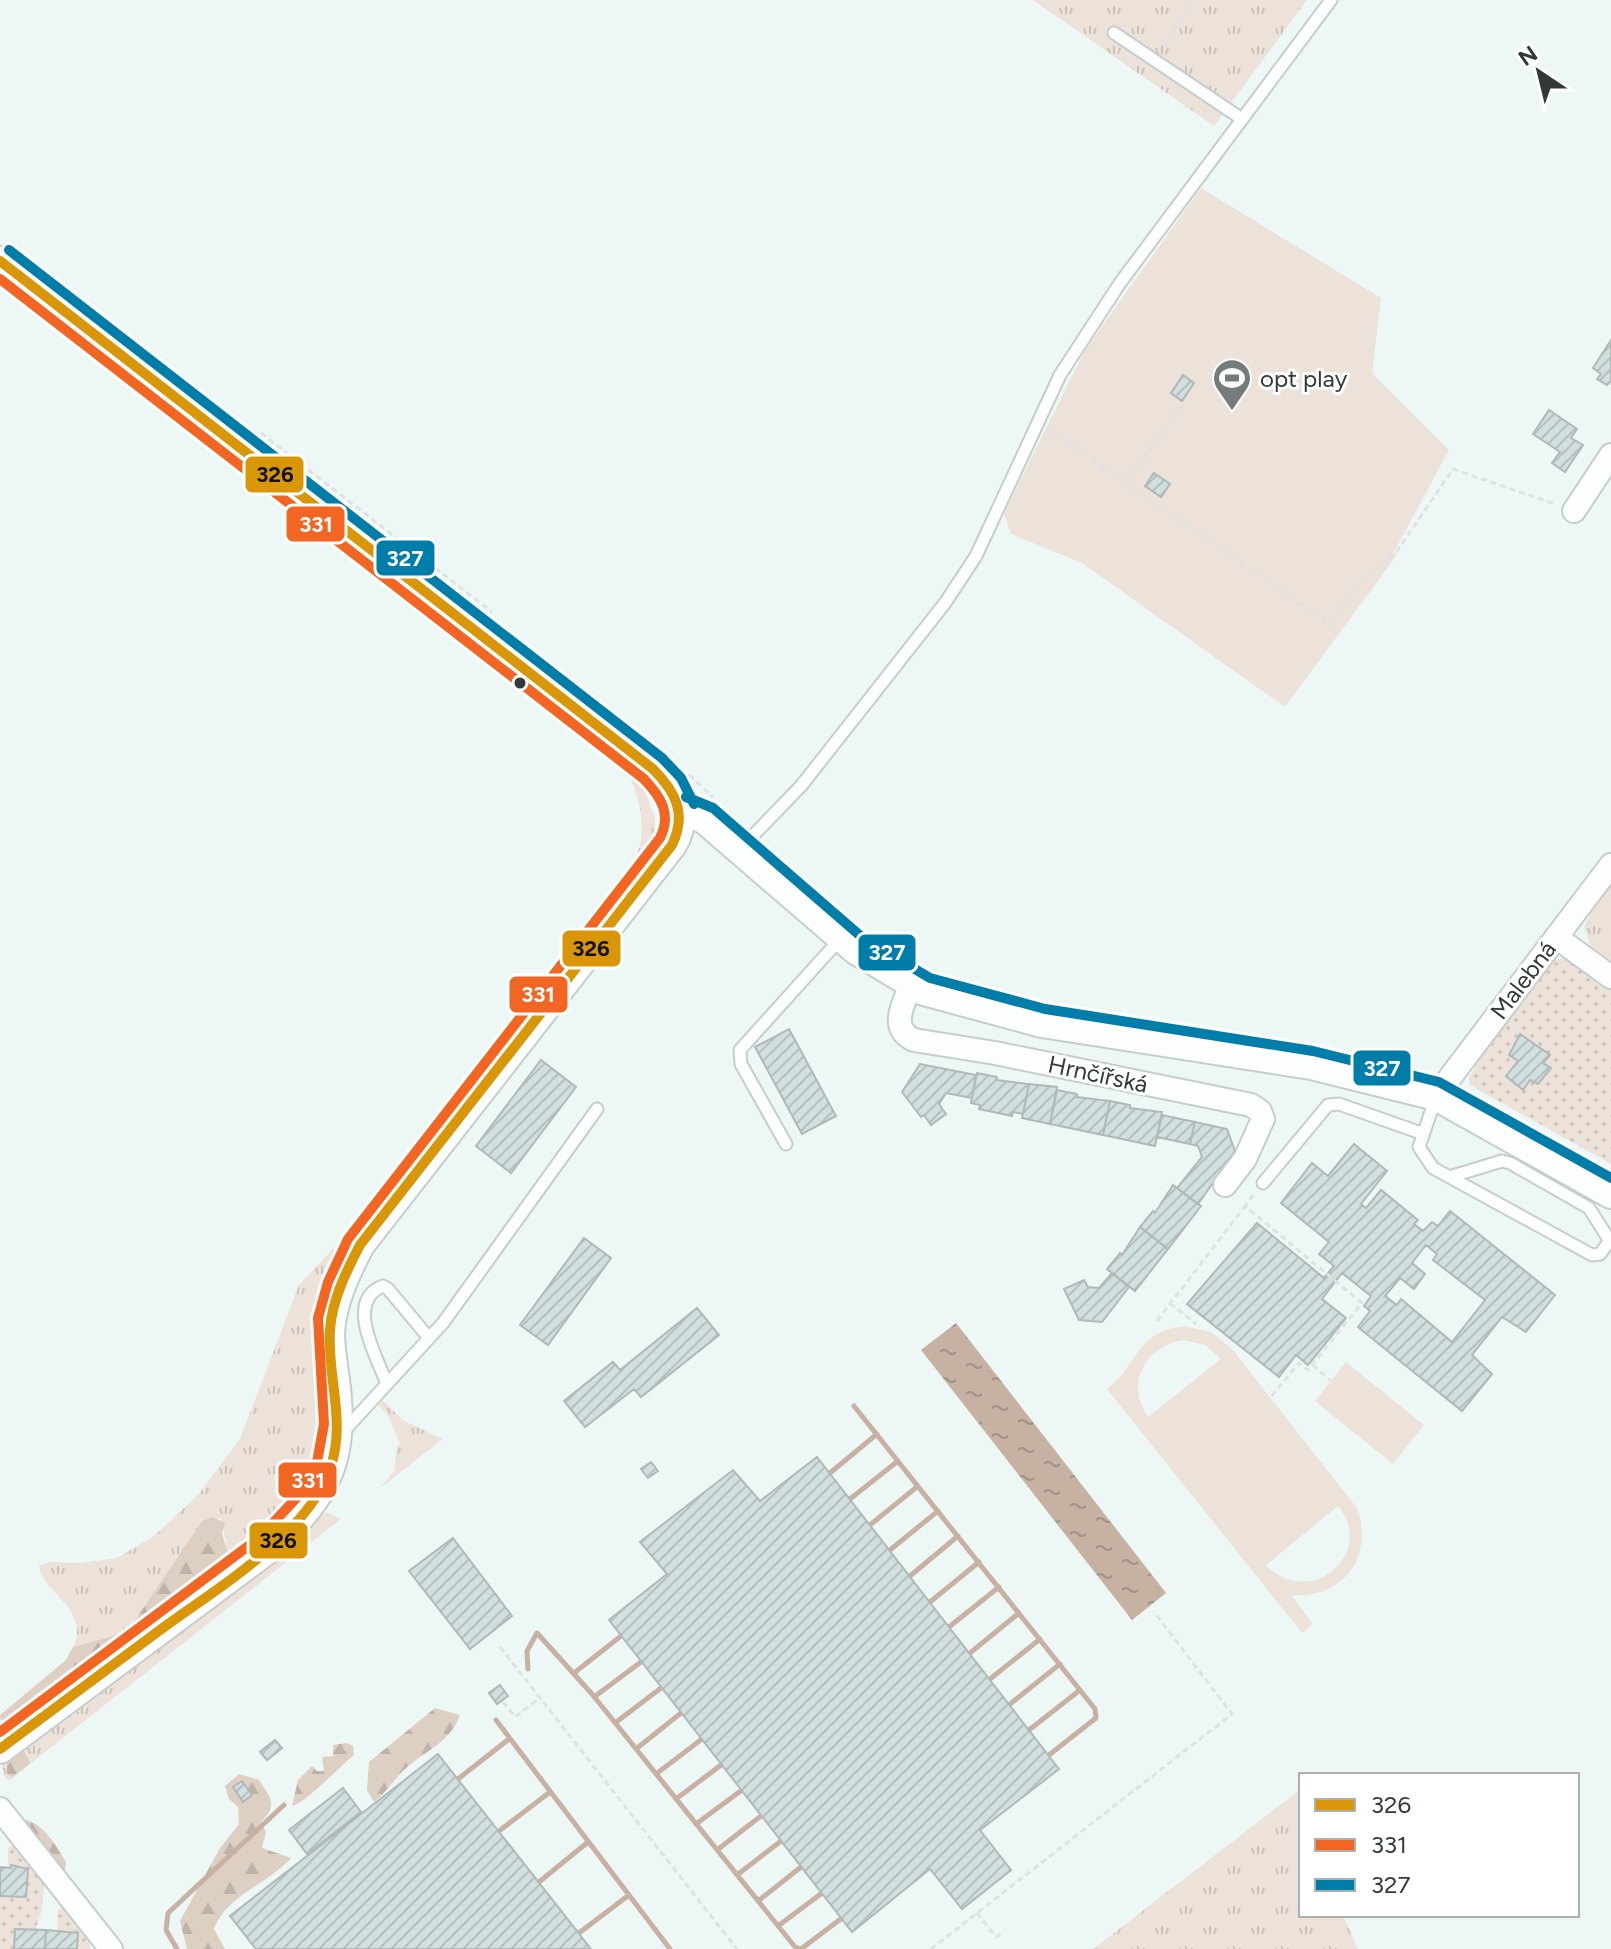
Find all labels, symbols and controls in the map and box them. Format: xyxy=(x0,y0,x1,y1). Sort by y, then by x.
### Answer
north arrow xyxy=(1499,32,1579,112)
text: N xyxy=(1513,40,1543,72)
sports icon: opt play xyxy=(1211,357,1253,412)
place label: opt play xyxy=(1260,364,1348,393)
line badge: 326 xyxy=(244,455,305,494)
text: 326 xyxy=(256,461,294,488)
line badge: 331 xyxy=(285,505,346,543)
text: 331 xyxy=(299,511,333,538)
line badge: 327 xyxy=(375,539,436,577)
text: 327 xyxy=(386,545,424,572)
unlabelled marker xyxy=(512,675,528,691)
line badge: 326 xyxy=(561,929,622,968)
line badge: 327 xyxy=(857,933,917,972)
text: 326 xyxy=(572,935,610,962)
street label: Malebná xyxy=(1484,935,1562,1025)
text: 327 xyxy=(868,939,906,966)
line badge: 331 xyxy=(508,975,569,1014)
text: 331 xyxy=(521,981,555,1008)
street label: Hrnčířská xyxy=(1046,1049,1150,1099)
line badge: 327 xyxy=(1352,1049,1412,1087)
text: 327 xyxy=(1363,1055,1401,1082)
line badge: 331 xyxy=(277,1461,338,1499)
text: 331 xyxy=(291,1467,325,1494)
line badge: 326 xyxy=(248,1521,309,1560)
text: 326 xyxy=(259,1527,297,1554)
legend xyxy=(1299,1773,1579,1917)
text: 326 xyxy=(1371,1790,1411,1819)
text: 331 xyxy=(1371,1830,1407,1859)
text: 327 xyxy=(1371,1870,1410,1899)

